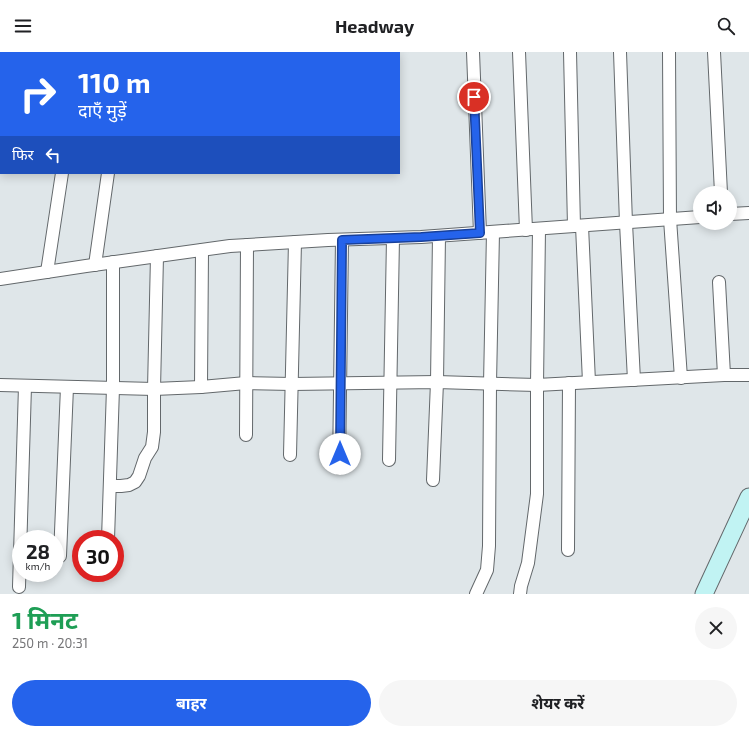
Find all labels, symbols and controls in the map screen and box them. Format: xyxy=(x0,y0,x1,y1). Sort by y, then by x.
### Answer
icon: menu xyxy=(12,15,34,37)
text: Headway xyxy=(335,15,414,37)
icon: search xyxy=(715,15,737,37)
text: 110 m xyxy=(78,65,151,99)
icon: right xyxy=(12,68,64,120)
pin xyxy=(457,80,491,114)
icon: arrive xyxy=(463,86,485,108)
text: दाएँ मुड़ें xyxy=(78,99,127,121)
icon: left xyxy=(42,144,64,166)
text: फिर xyxy=(12,145,34,163)
map controls xyxy=(693,186,737,230)
button: sound xyxy=(693,186,737,230)
position arrow xyxy=(319,433,361,475)
speed limit sign: 30 xyxy=(72,530,124,582)
text: 28 xyxy=(26,539,50,563)
text: km/h xyxy=(26,560,50,572)
text: 1 मिनट xyxy=(12,605,78,634)
button: close xyxy=(695,607,737,649)
text: 250 m · 20:31 xyxy=(12,635,88,651)
button: बाहर xyxy=(12,680,371,726)
button: शेयर करें xyxy=(379,680,737,726)

